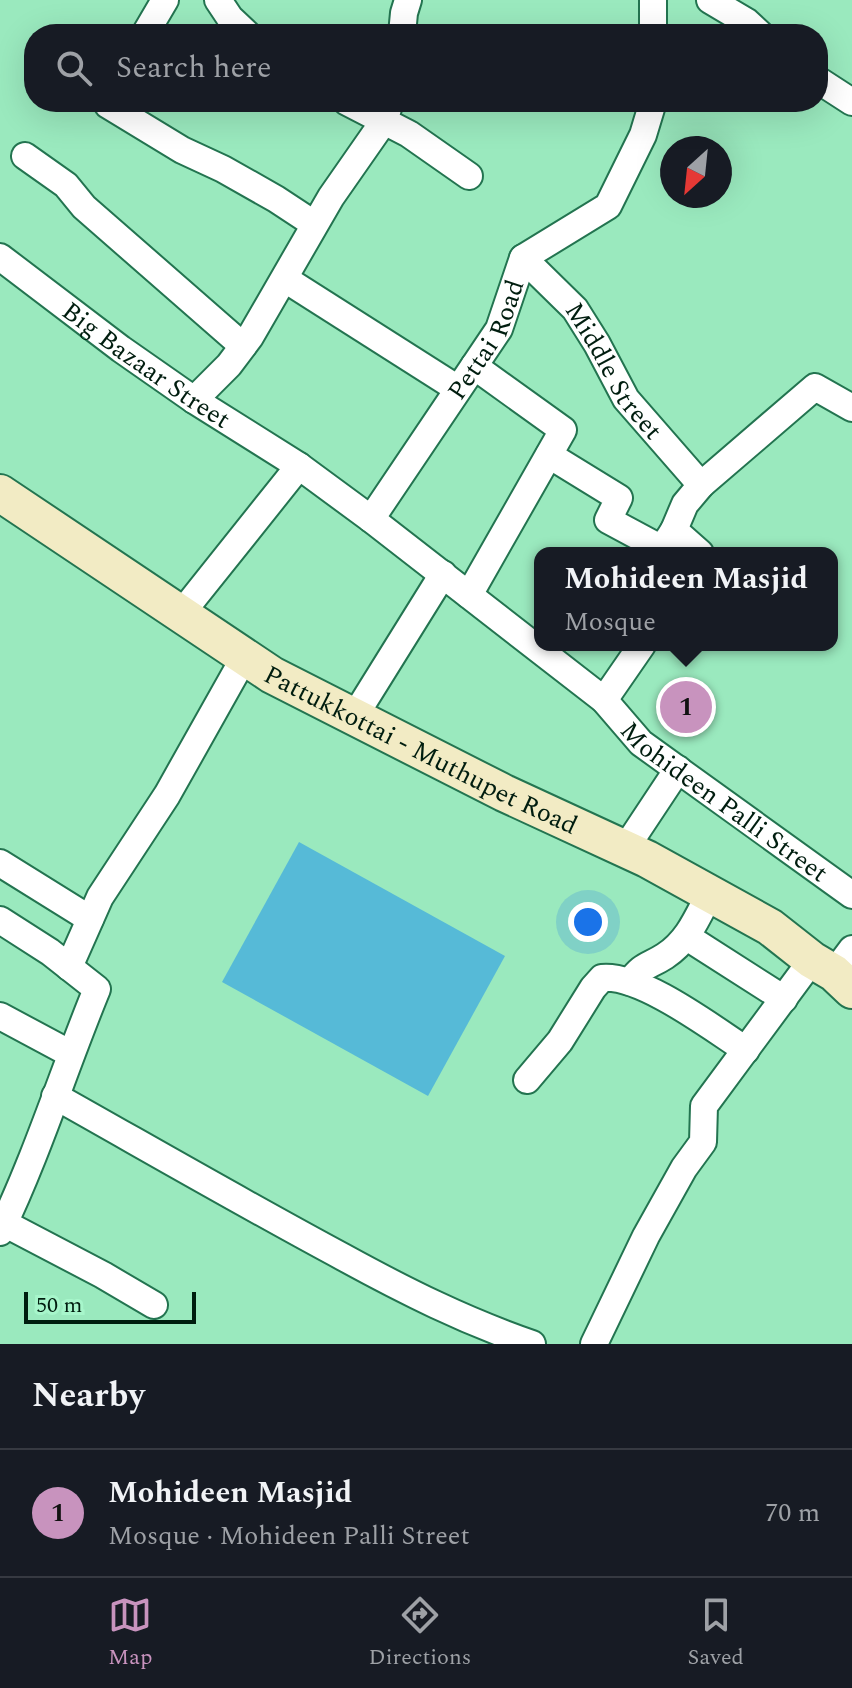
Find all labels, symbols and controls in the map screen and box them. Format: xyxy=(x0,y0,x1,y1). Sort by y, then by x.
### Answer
search box xyxy=(24,24,828,112)
text: Search here xyxy=(116,45,272,91)
icon: search xyxy=(52,46,96,90)
north arrow xyxy=(660,136,732,208)
street label: Pettai Road xyxy=(438,274,535,408)
street label: Big Bazaar Street xyxy=(53,292,238,439)
street label: Middle Street xyxy=(554,294,672,449)
popup xyxy=(534,547,838,651)
text: Mohideen Masjid xyxy=(564,556,808,602)
text: Mosque xyxy=(564,602,656,642)
street label: Pattukkottai - Muthupet Road xyxy=(257,655,584,845)
pin: 1 xyxy=(660,677,712,737)
street label: Mohideen Palli Street xyxy=(610,713,836,893)
your location xyxy=(568,902,608,942)
scale bar xyxy=(24,1288,196,1324)
text: 50 m xyxy=(36,1289,82,1322)
text: Nearby xyxy=(32,1370,145,1422)
text: Mohideen Masjid xyxy=(108,1470,352,1516)
text: 1 xyxy=(51,1493,65,1533)
text: 70 m xyxy=(765,1493,820,1533)
text: Mosque · Mohideen Palli Street xyxy=(108,1516,470,1556)
tab: Map xyxy=(108,1593,152,1674)
tab: Directions xyxy=(369,1593,471,1674)
tab: Saved xyxy=(687,1593,744,1674)

